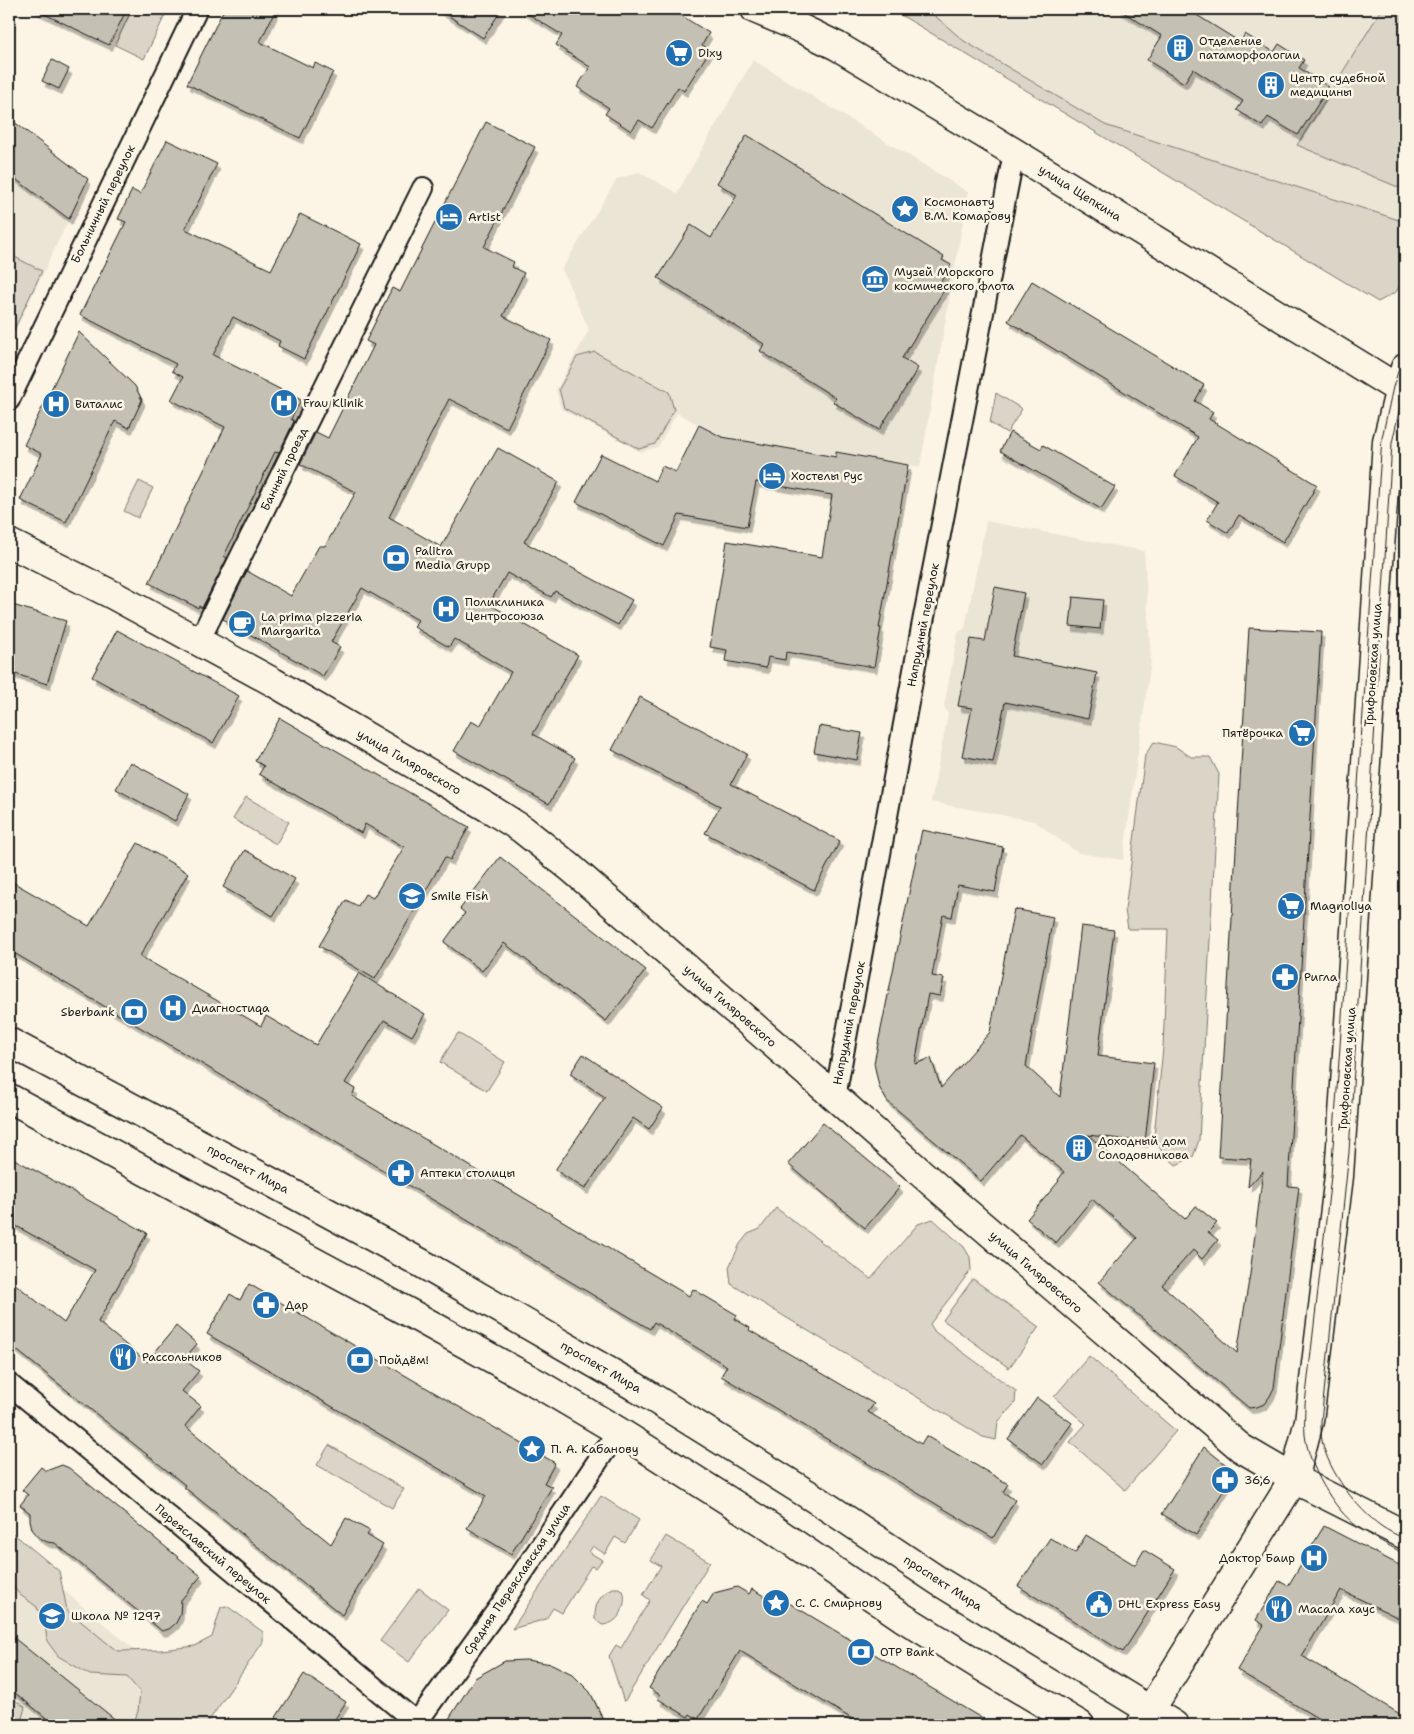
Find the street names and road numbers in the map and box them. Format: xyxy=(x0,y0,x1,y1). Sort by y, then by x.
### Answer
street label: Больничный переулок xyxy=(67,141,139,266)
street label: улица Щепкина xyxy=(1036,161,1125,225)
street label: Банный проезд xyxy=(257,424,311,513)
street label: Напрудный переулок xyxy=(903,561,943,688)
street label: Трифоновская улица xyxy=(1361,602,1385,728)
street label: улица Гиляровского xyxy=(354,726,464,798)
street label: Напрудный переулок xyxy=(829,959,869,1086)
street label: улица Гиляровского xyxy=(680,961,780,1051)
street label: Трифоновская улица xyxy=(1335,1006,1359,1132)
street label: проспект Мира xyxy=(204,1141,292,1198)
street label: улица Гиляровского xyxy=(986,1227,1086,1317)
street label: проспект Мира xyxy=(558,1337,645,1397)
street label: Средняя Переяславская улица xyxy=(460,1500,574,1658)
street label: Переяславский переулок xyxy=(152,1501,275,1608)
street label: проспект Мира xyxy=(901,1552,986,1615)

